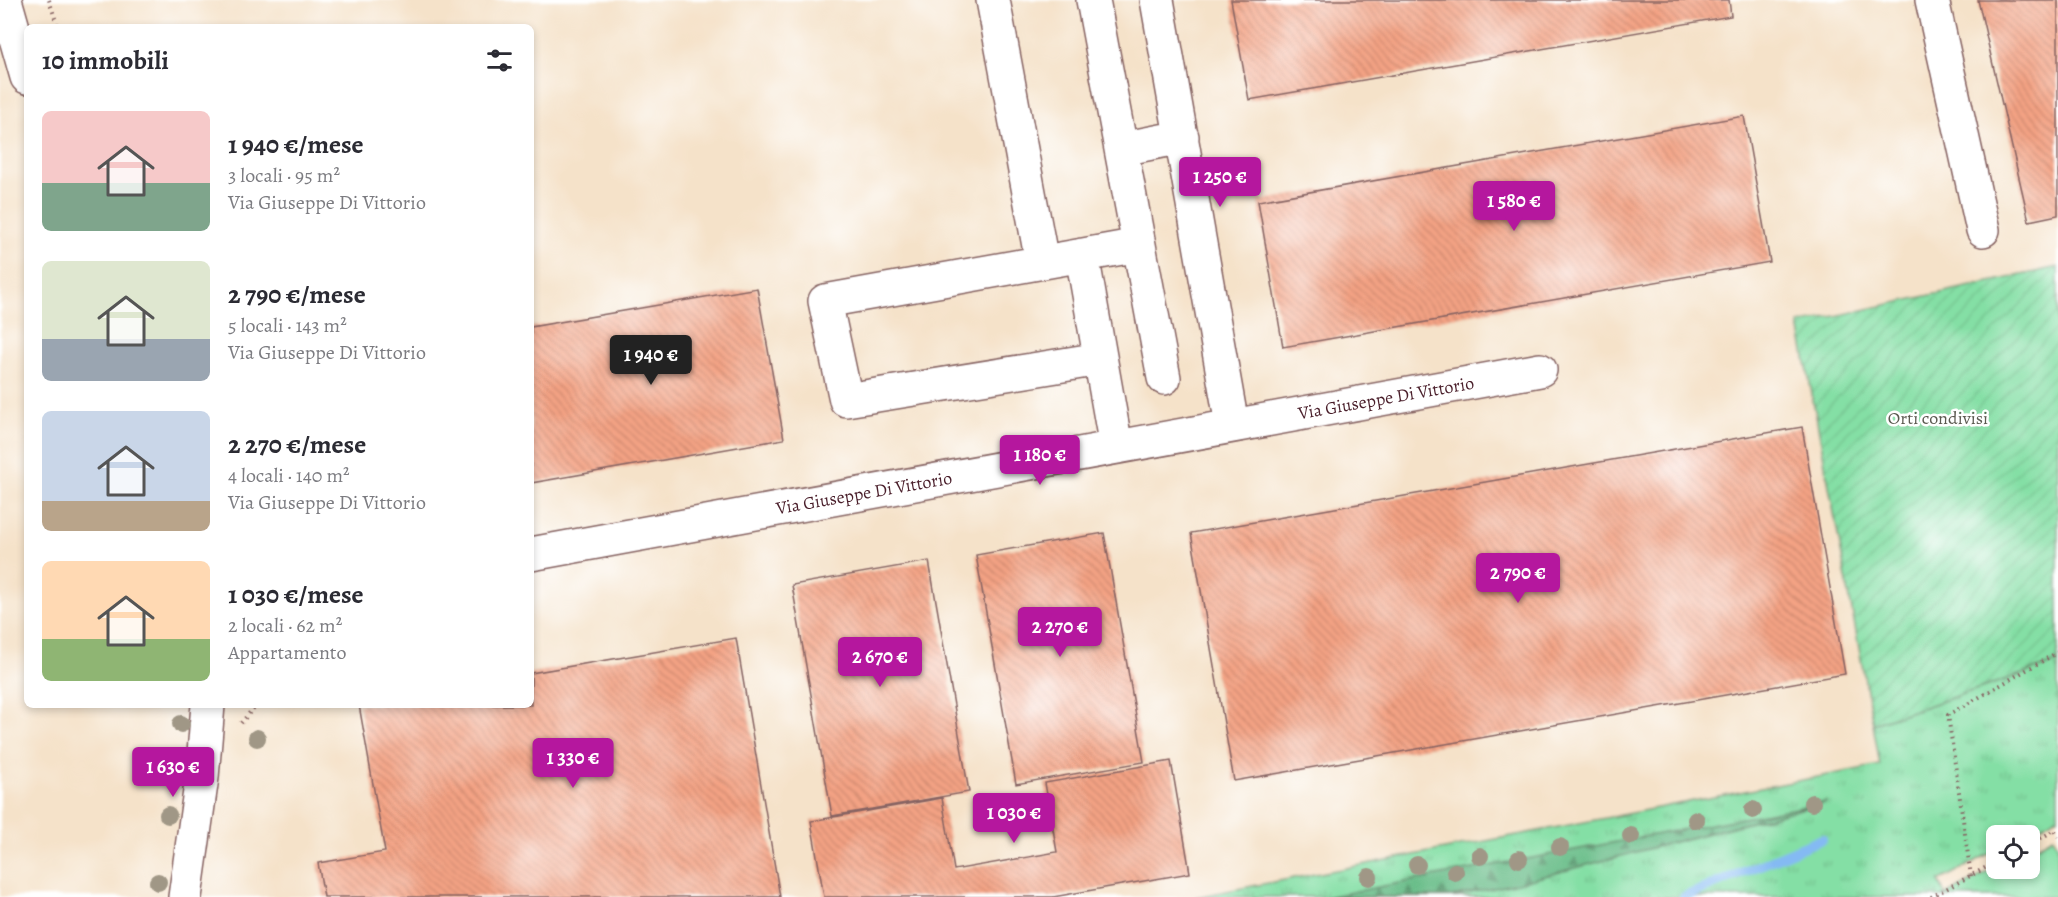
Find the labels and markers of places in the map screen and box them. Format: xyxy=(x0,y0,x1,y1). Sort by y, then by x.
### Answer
pin: 1 250 € xyxy=(1165,157,1275,208)
pin: 1 580 € xyxy=(1459,181,1569,232)
pin: 1 940 € xyxy=(596,335,706,386)
pin: 1 180 € xyxy=(985,435,1095,486)
pin: 2 790 € xyxy=(1463,553,1573,604)
pin: 2 270 € xyxy=(1005,607,1115,658)
pin: 2 670 € xyxy=(825,637,935,688)
pin: 1 330 € xyxy=(518,738,628,789)
pin: 1 630 € xyxy=(118,747,228,798)
pin: 1 030 € xyxy=(959,793,1069,844)

